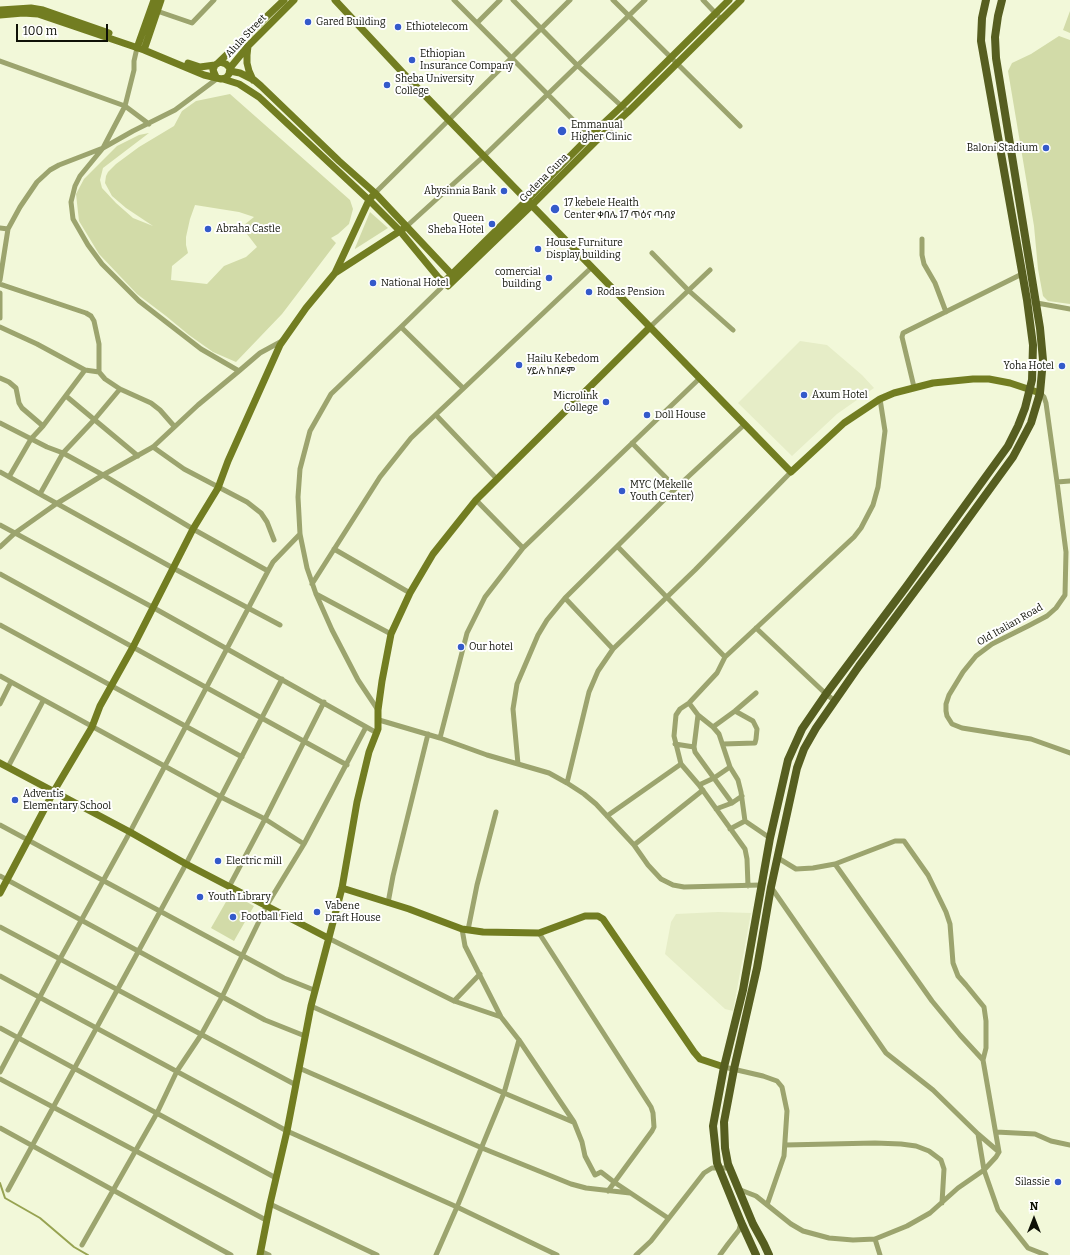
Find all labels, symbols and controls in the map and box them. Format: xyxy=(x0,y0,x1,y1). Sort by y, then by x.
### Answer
street label: Alula Street xyxy=(223,12,269,60)
scale bar xyxy=(18,16,110,42)
place label: Gared Building xyxy=(316,16,385,28)
marker: Gared Building xyxy=(303,17,313,27)
place label: Ethiotelecom xyxy=(406,21,468,33)
marker: Ethiotelecom xyxy=(393,22,403,32)
text: 100 m xyxy=(23,24,57,38)
place label: Ethiopian Insurance Company xyxy=(420,48,513,72)
marker: Ethiopian Insurance Company xyxy=(407,55,417,65)
place label: Sheba University College xyxy=(395,73,474,96)
marker: Sheba University College xyxy=(382,80,392,90)
place label: Emmanual Higher Clinic xyxy=(571,119,632,142)
marker: Emmanual Higher Clinic xyxy=(556,125,568,137)
place label: Baloni Stadium xyxy=(967,142,1038,154)
marker: Baloni Stadium xyxy=(1041,143,1051,153)
street label: Godena Guna xyxy=(517,151,571,205)
place label: Abysinnia Bank xyxy=(424,185,496,197)
marker: Abysinnia Bank xyxy=(499,186,509,196)
place label: 17 kebele Health Center ቀበሌ 17 ጥዕና ጣብያ xyxy=(564,197,675,220)
marker: 17 kebele Health Center ቀበሌ 17 ጥዕና ጣብያ xyxy=(549,203,561,215)
place label: Queen Sheba Hotel xyxy=(428,212,484,236)
marker: Queen Sheba Hotel xyxy=(487,219,497,229)
place label: Abraha Castle xyxy=(216,223,280,235)
marker: Abraha Castle xyxy=(203,224,213,234)
place label: House Furniture Display building xyxy=(546,237,623,260)
marker: House Furniture Display building xyxy=(533,244,543,254)
place label: comercial building xyxy=(495,266,541,290)
marker: comercial building xyxy=(544,273,554,283)
place label: National Hotel xyxy=(381,277,449,289)
marker: National Hotel xyxy=(368,278,378,288)
place label: Rodas Pension xyxy=(597,286,665,298)
marker: Rodas Pension xyxy=(584,287,594,297)
place label: Hailu Kebedom ሃይሉ ከበዶም xyxy=(527,353,599,376)
marker: Hailu Kebedom ሃይሉ ከበዶም xyxy=(514,360,524,370)
place label: Yoha Hotel xyxy=(1004,360,1054,372)
marker: Yoha Hotel xyxy=(1057,361,1067,371)
place label: Axum Hotel xyxy=(812,389,868,401)
place label: Microlink College xyxy=(553,390,598,414)
marker: Axum Hotel xyxy=(799,390,809,400)
marker: Microlink College xyxy=(601,397,611,407)
place label: Doll House xyxy=(655,409,706,421)
marker: Doll House xyxy=(642,410,652,420)
place label: MYC (Mekelle Youth Center) xyxy=(630,479,694,502)
marker: MYC (Mekelle Youth Center) xyxy=(617,486,627,496)
street label: Old Italian Road xyxy=(975,601,1045,649)
place label: Our hotel xyxy=(469,641,513,653)
marker: Our hotel xyxy=(456,642,466,652)
place label: Adventis Elementary School xyxy=(23,788,111,812)
marker: Adventis Elementary School xyxy=(10,795,20,805)
place label: Electric mill xyxy=(226,855,282,867)
marker: Electric mill xyxy=(213,856,223,866)
place label: Youth Library xyxy=(208,891,271,903)
marker: Youth Library xyxy=(195,892,205,902)
place label: Vabene Draft House xyxy=(325,900,381,924)
marker: Vabene Draft House xyxy=(312,907,322,917)
place label: Football Field xyxy=(241,911,303,923)
marker: Football Field xyxy=(228,912,238,922)
place label: Silassie xyxy=(1015,1176,1050,1188)
marker: Silassie xyxy=(1053,1177,1063,1187)
north arrow xyxy=(1014,1199,1054,1239)
text: N xyxy=(1030,1200,1038,1213)

